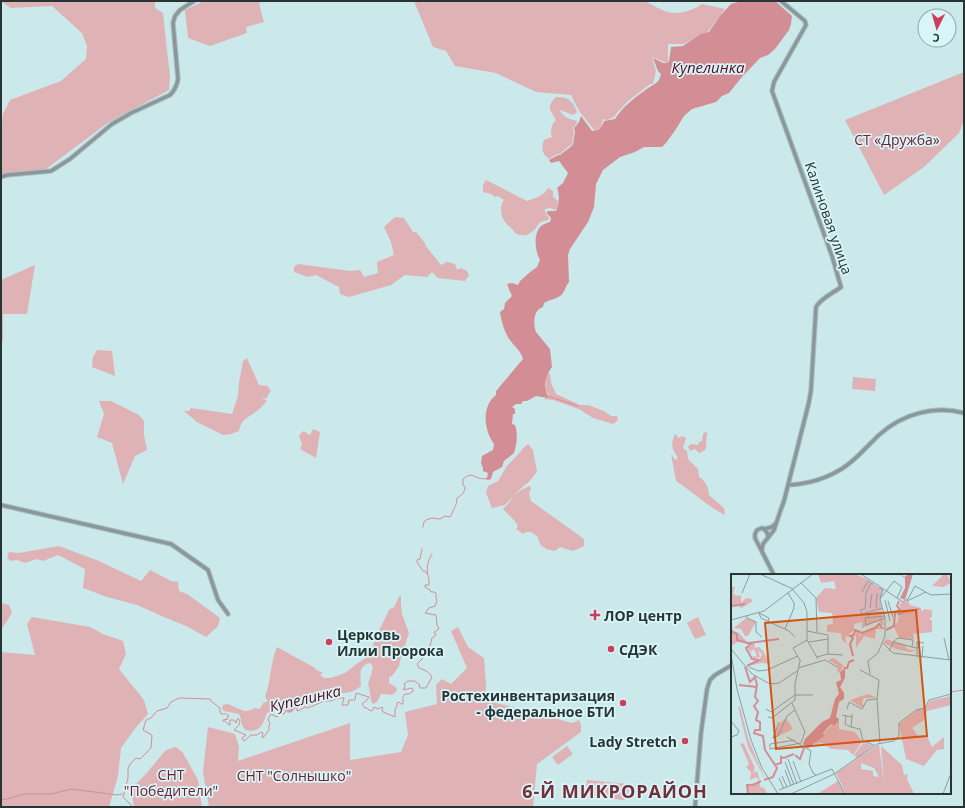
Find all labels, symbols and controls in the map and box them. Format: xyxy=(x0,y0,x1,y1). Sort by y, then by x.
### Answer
north arrow xyxy=(917,8,957,48)
text: С xyxy=(932,31,940,46)
water label: Купелинка xyxy=(672,57,745,77)
park label: СТ «Дружба» xyxy=(854,130,940,149)
street label: Калиновая улица xyxy=(801,159,857,277)
inset map xyxy=(731,574,951,794)
place label: ЛОР центр xyxy=(604,606,682,625)
marker: ЛОР центр xyxy=(589,609,601,621)
place label: Церковь Илии Пророка xyxy=(337,625,444,660)
marker: Церковь Илии Пророка xyxy=(324,637,334,647)
place label: СДЭК xyxy=(619,640,658,659)
marker: СДЭК xyxy=(606,644,616,654)
water label: Купелинка xyxy=(267,680,343,716)
place label: Ростехинвентаризация - федеральное БТИ xyxy=(441,686,615,721)
marker: Ростехинвентаризация - федеральное БТИ xyxy=(618,698,628,708)
place label: Lady Stretch xyxy=(589,732,677,751)
marker: Lady Stretch xyxy=(680,736,690,746)
park label: СНТ "Победители" xyxy=(124,765,218,800)
park label: СНТ "Солнышко" xyxy=(237,766,351,785)
district label: 6-Й МИКРОРАЙОН xyxy=(522,779,708,803)

